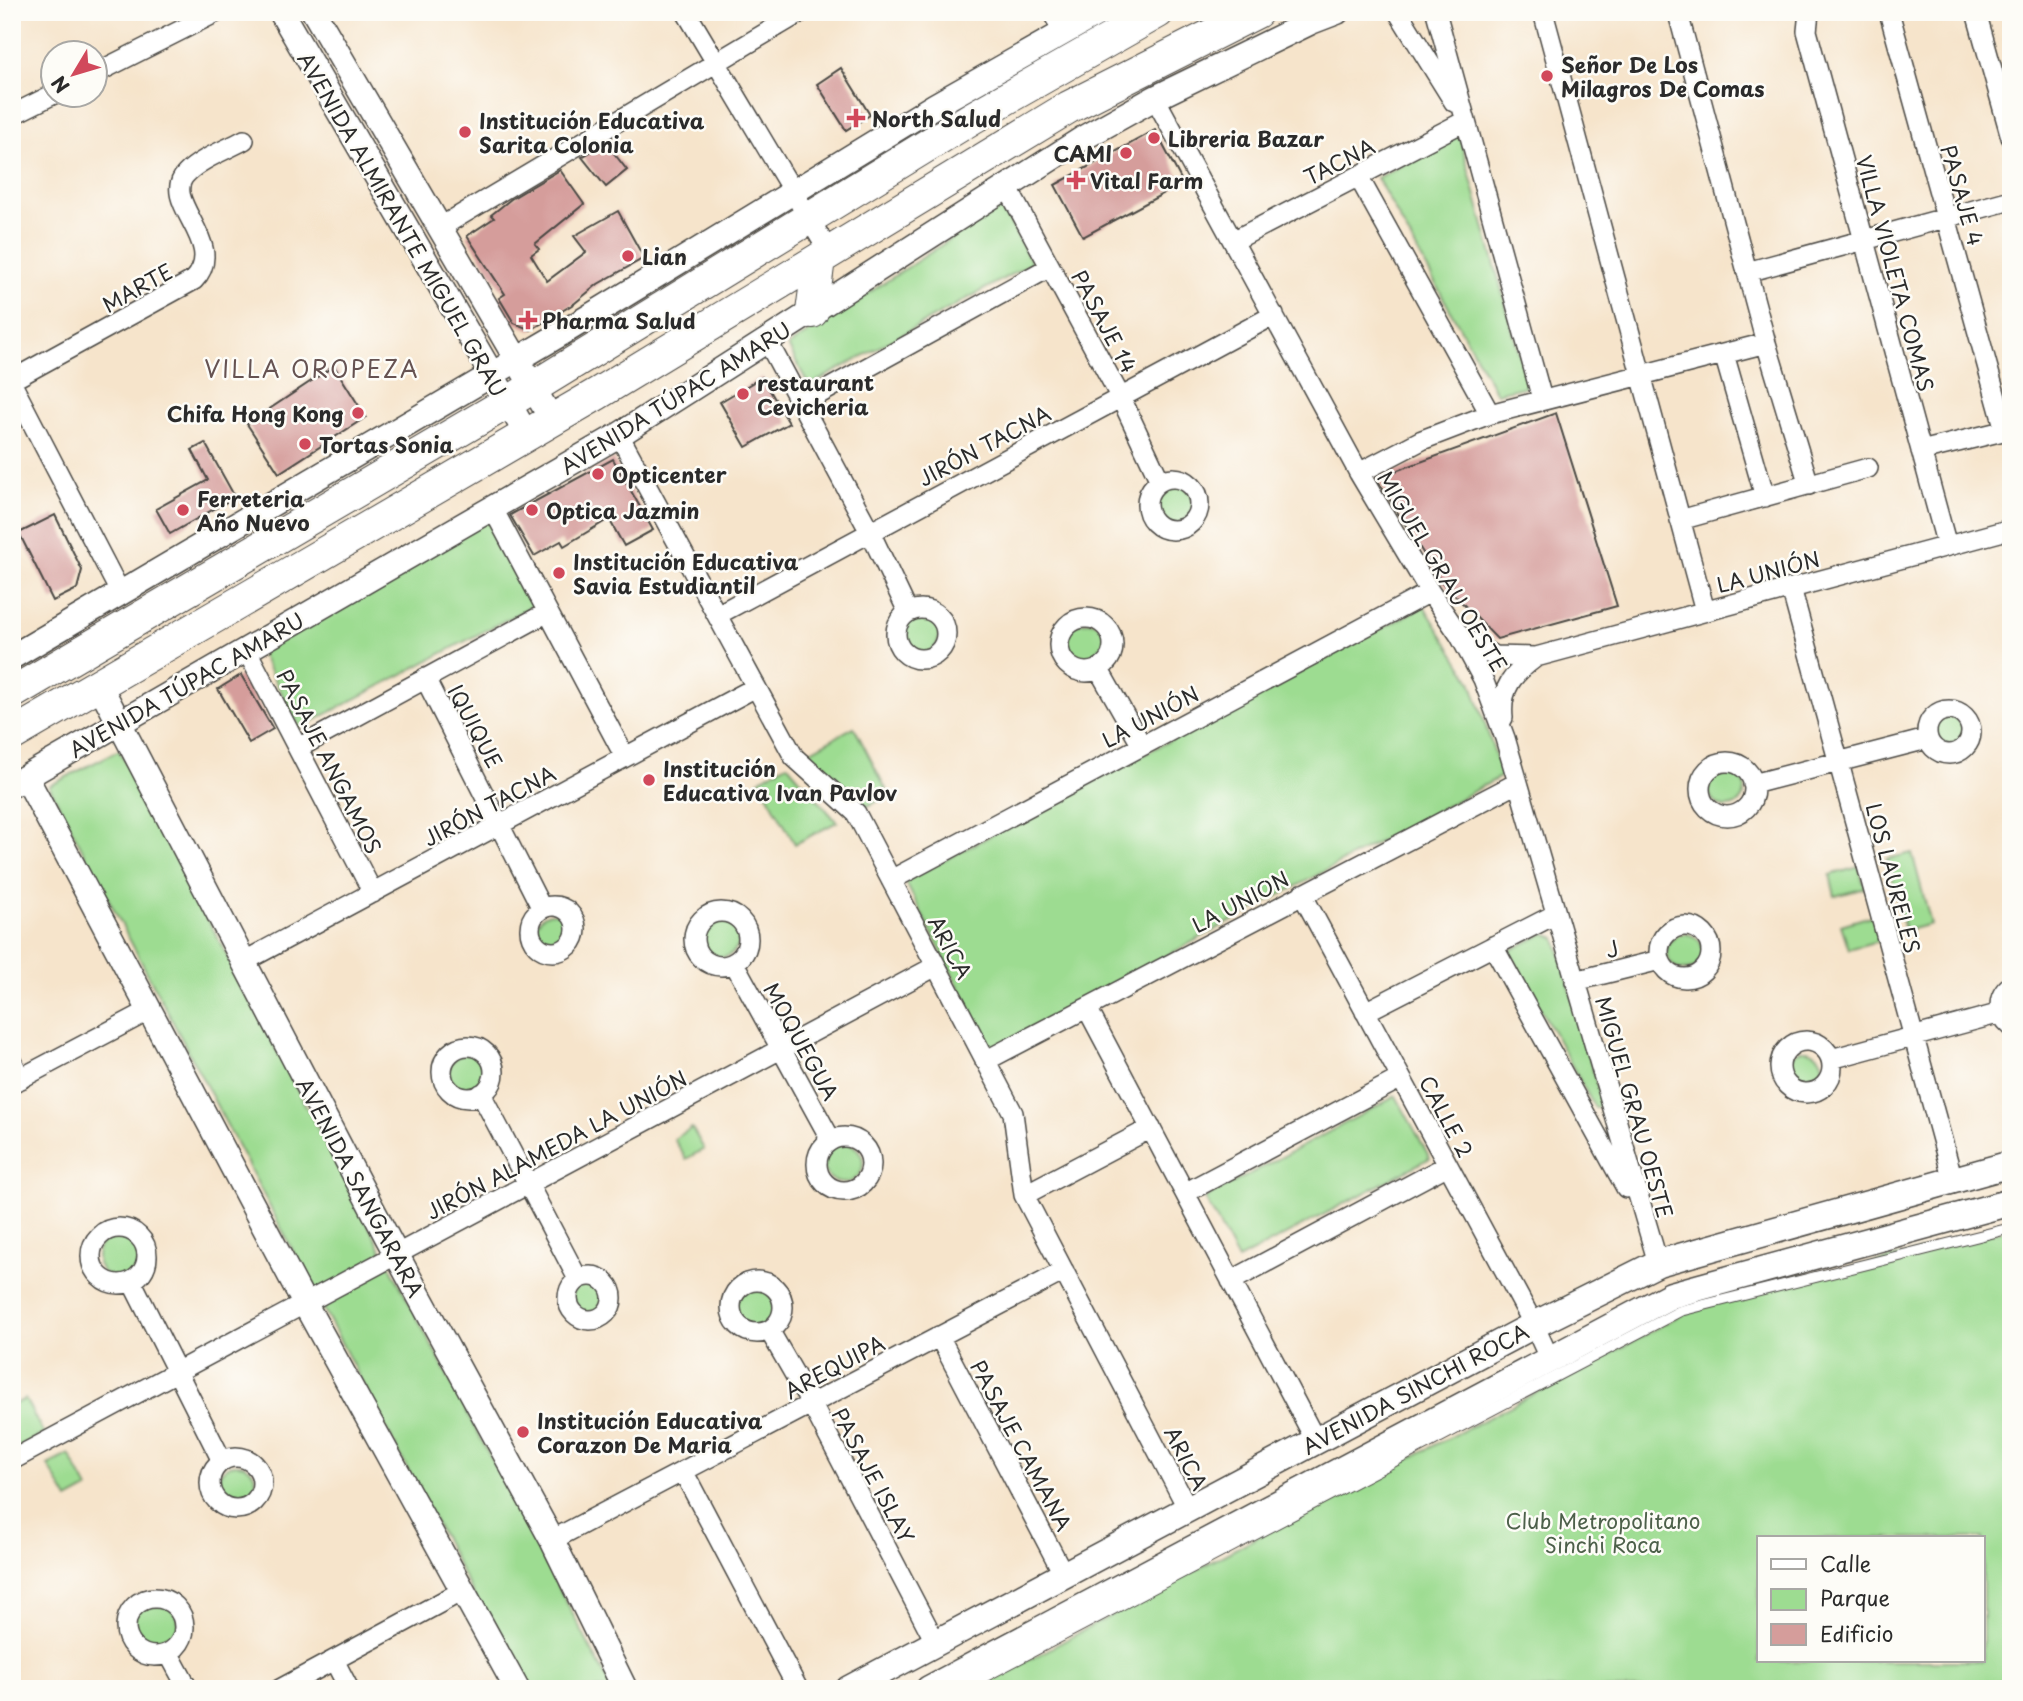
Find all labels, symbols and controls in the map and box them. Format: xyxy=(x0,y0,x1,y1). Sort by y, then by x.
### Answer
north arrow xyxy=(38,38,108,108)
street label: AVENIDA ALMIRANTE MIGUEL GRAU xyxy=(291,45,515,403)
place label: Señor De Los Milagros De Comas xyxy=(1561,48,1764,104)
marker: Señor De Los Milagros De Comas xyxy=(1539,68,1555,84)
text: N xyxy=(44,71,75,100)
place label: North Salud xyxy=(872,102,1001,134)
place label: Institución Educativa Sarita Colonia xyxy=(479,104,705,160)
marker: North Salud xyxy=(846,108,866,128)
place label: Libreria Bazar xyxy=(1168,122,1324,154)
marker: Institución Educativa Sarita Colonia xyxy=(457,124,473,140)
marker: Libreria Bazar xyxy=(1146,130,1162,146)
street label: TACNA xyxy=(1298,130,1380,192)
place label: CAMI xyxy=(1054,137,1112,169)
street label: PASAJE 4 xyxy=(1933,141,1993,249)
marker: CAMI xyxy=(1118,145,1134,161)
street label: VILLA VIOLETA COMAS xyxy=(1849,151,1943,395)
place label: Vital Farm xyxy=(1090,164,1203,196)
marker: Vital Farm xyxy=(1068,172,1084,188)
place label: Lian xyxy=(642,240,687,272)
marker: Lian xyxy=(620,248,636,264)
street label: MARTE xyxy=(96,254,178,320)
street label: PASAJE 14 xyxy=(1064,264,1146,378)
place label: Pharma Salud xyxy=(542,304,695,336)
marker: Pharma Salud xyxy=(520,312,536,328)
street label: AVENIDA TÚPAC AMARU xyxy=(553,313,797,481)
district label: VILLA OROPEZA xyxy=(204,351,420,386)
place label: restaurant Cevicheria xyxy=(757,366,874,422)
marker: restaurant Cevicheria xyxy=(735,386,751,402)
place label: Chifa Hong Kong xyxy=(167,397,344,429)
street label: JIRÓN TACNA xyxy=(912,397,1056,493)
marker: Chifa Hong Kong xyxy=(350,405,366,421)
place label: Tortas Sonia xyxy=(319,428,454,460)
marker: Tortas Sonia xyxy=(297,436,313,452)
place label: Opticenter xyxy=(612,458,727,490)
street label: MIGUEL GRAU OESTE xyxy=(1370,464,1516,678)
marker: Opticenter xyxy=(590,466,606,482)
place label: Ferreteria Año Nuevo xyxy=(197,482,310,538)
place label: Optica Jazmin xyxy=(546,494,699,526)
marker: Ferreteria Año Nuevo xyxy=(175,502,191,518)
marker: Optica Jazmin xyxy=(524,502,540,518)
street label: LA UNIÓN xyxy=(1713,542,1823,600)
place label: Institución Educativa Savia Estudiantil xyxy=(573,545,799,601)
marker: Institución Educativa Savia Estudiantil xyxy=(551,565,567,581)
street label: AVENIDA TÚPAC AMARU xyxy=(63,603,309,765)
street label: PASAJE ANGAMOS xyxy=(270,663,390,859)
street label: LA UNIÓN xyxy=(1096,677,1204,755)
street label: IQUIQUE xyxy=(441,679,511,773)
place label: Institución Educativa Ivan Pavlov xyxy=(663,752,897,808)
street label: JIRÓN TACNA xyxy=(417,757,561,853)
marker: Institución Educativa Ivan Pavlov xyxy=(641,772,657,788)
street label: LOS LAURELES xyxy=(1859,799,1929,957)
street label: LA UNION xyxy=(1186,862,1294,940)
street label: ARICA xyxy=(921,910,981,984)
street label: J xyxy=(1602,931,1622,965)
street label: MOQUEGUA xyxy=(756,976,848,1106)
street label: MIGUEL GRAU OESTE xyxy=(1588,992,1682,1222)
street label: JIRÓN ALAMEDA LA UNIÓN xyxy=(420,1061,692,1227)
street label: CALLE 2 xyxy=(1412,1069,1482,1163)
street label: AVENIDA SANGARARA xyxy=(289,1071,433,1303)
street label: AVENIDA SINCHI ROCA xyxy=(1296,1315,1534,1461)
street label: AREQUIPA xyxy=(778,1326,890,1406)
street label: PASAJE CAMANA xyxy=(963,1354,1081,1536)
street label: PASAJE ISLAY xyxy=(825,1401,923,1549)
place label: Institución Educativa Corazon De Maria xyxy=(537,1404,763,1460)
street label: ARICA xyxy=(1157,1421,1217,1495)
marker: Institución Educativa Corazon De Maria xyxy=(515,1424,531,1440)
park label: Club Metropolitano Sinchi Roca xyxy=(1506,1504,1700,1560)
legend xyxy=(1757,1536,1984,1662)
text: Calle xyxy=(1820,1547,1871,1579)
text: Parque xyxy=(1820,1581,1890,1613)
text: Edificio xyxy=(1820,1617,1893,1649)

